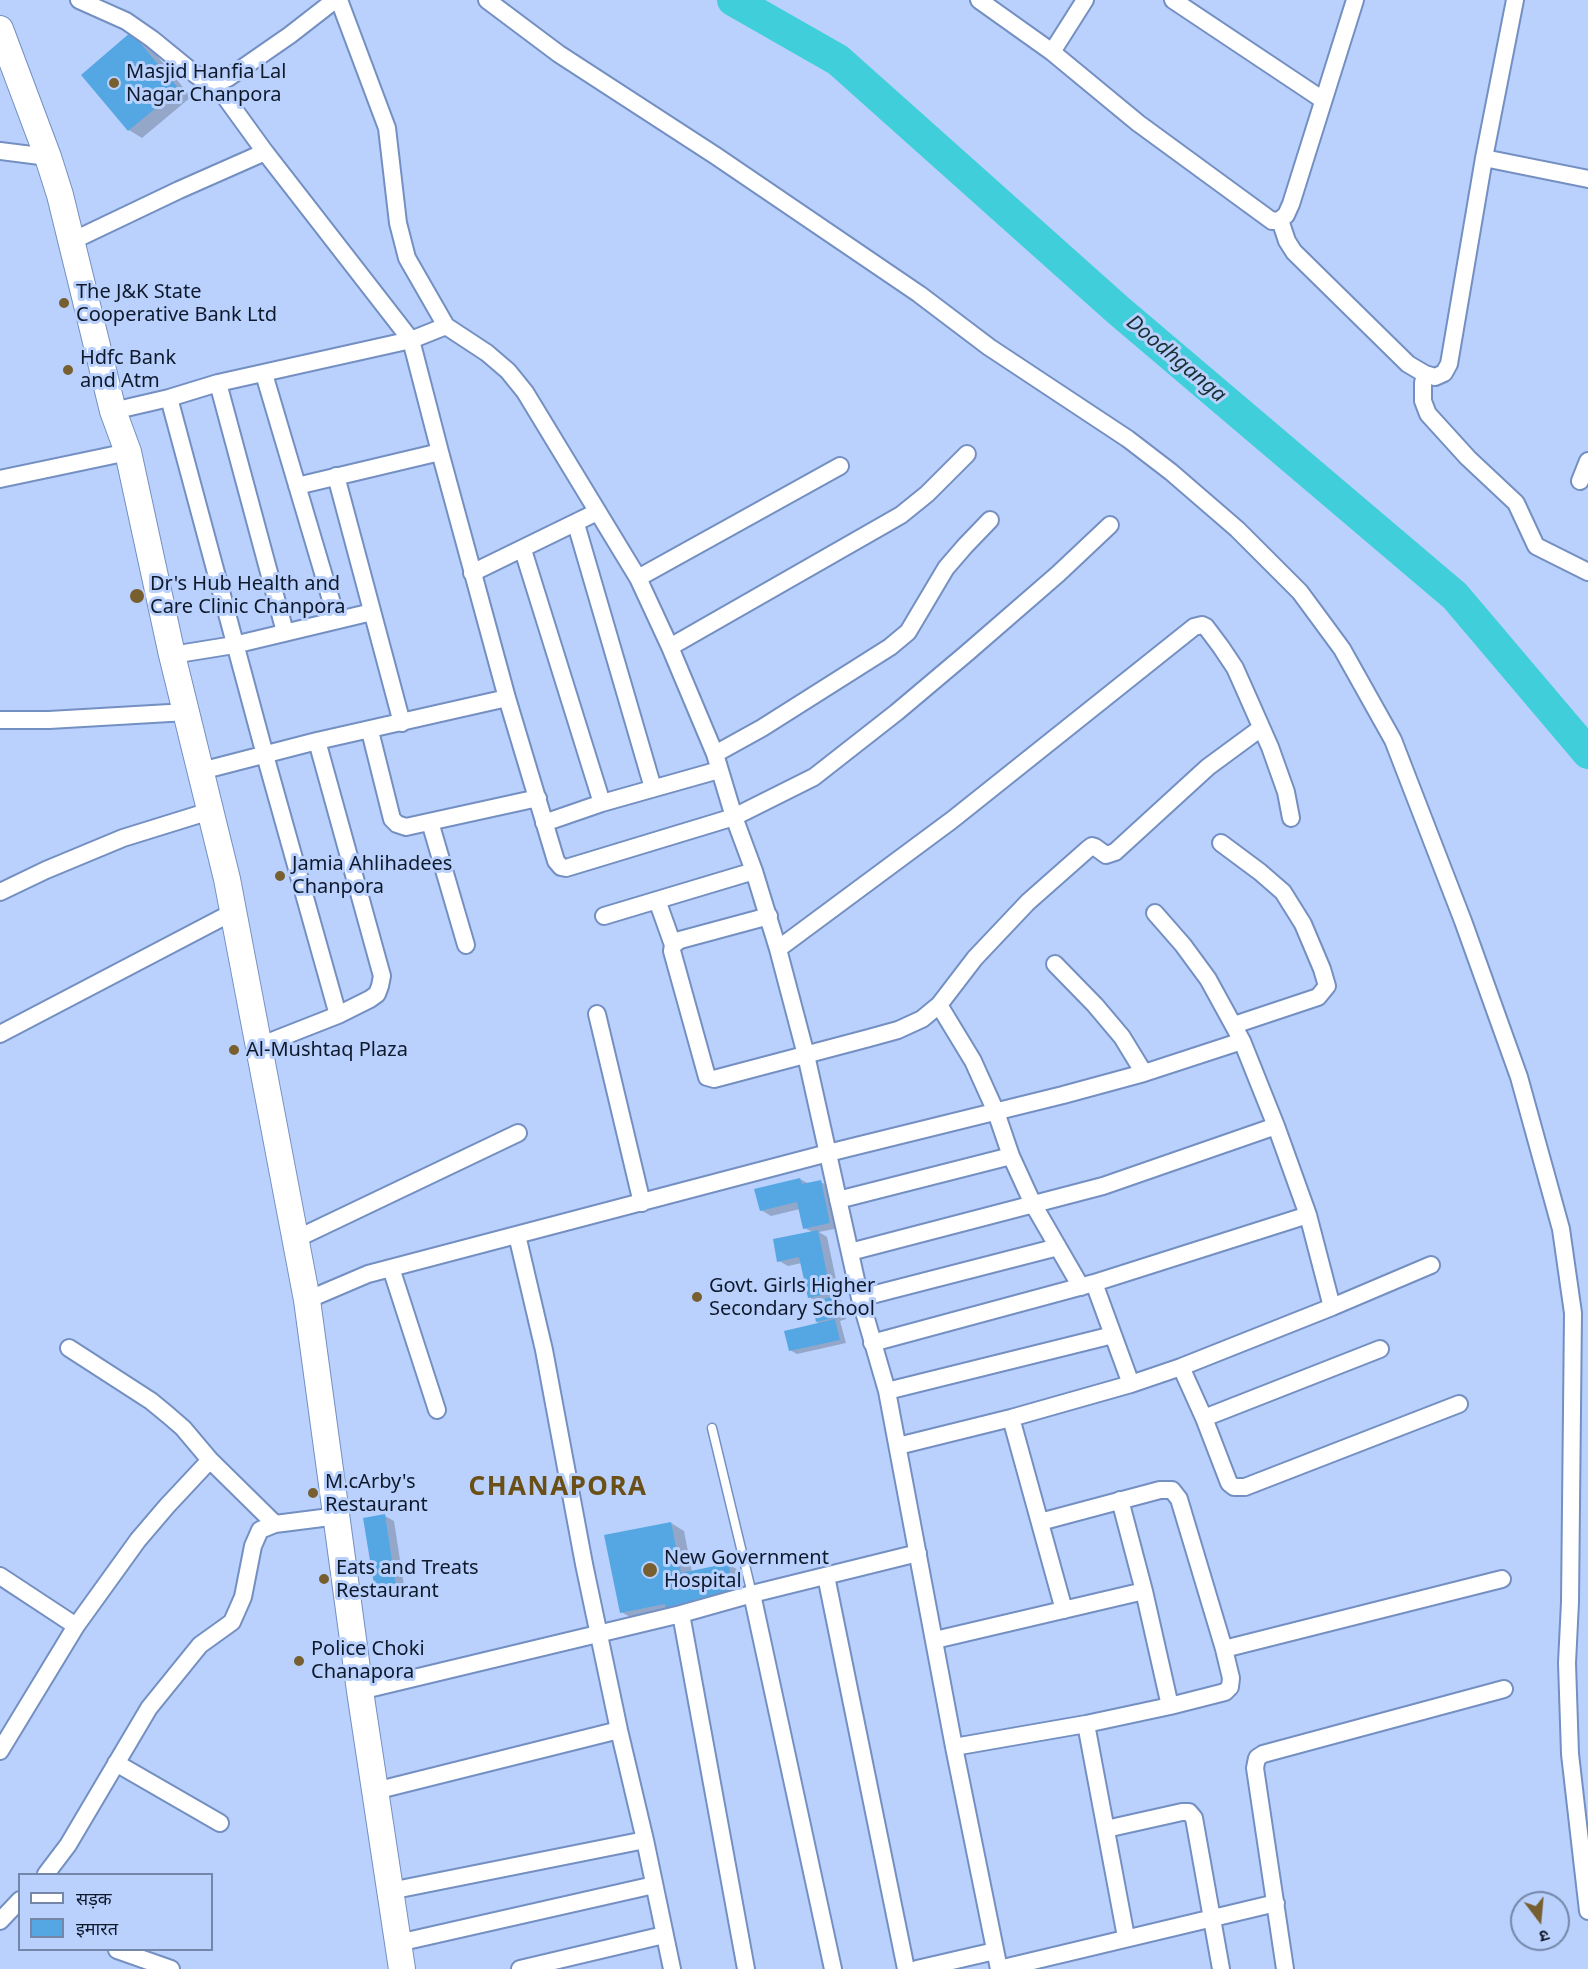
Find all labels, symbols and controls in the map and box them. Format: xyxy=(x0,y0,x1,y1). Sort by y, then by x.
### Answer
place label: Masjid Hanfia Lal Nagar Chanpora xyxy=(126,60,286,107)
marker: Masjid Hanfia Lal Nagar Chanpora xyxy=(107,76,121,90)
place label: The J&K State Cooperative Bank Ltd xyxy=(76,280,277,327)
marker: The J&K State Cooperative Bank Ltd xyxy=(57,296,71,310)
water label: Doodhganga xyxy=(1121,310,1231,408)
place label: Hdfc Bank and Atm xyxy=(80,346,176,393)
marker: Hdfc Bank and Atm xyxy=(61,363,75,377)
place label: Dr's Hub Health and Care Clinic Chanpora xyxy=(150,572,346,619)
marker: Dr's Hub Health and Care Clinic Chanpora xyxy=(128,587,146,605)
place label: Jamia Ahlihadees Chanpora xyxy=(292,852,452,899)
marker: Jamia Ahlihadees Chanpora xyxy=(273,869,287,883)
place label: Al-Mushtaq Plaza xyxy=(246,1038,408,1062)
marker: Al-Mushtaq Plaza xyxy=(227,1043,241,1057)
place label: Govt. Girls Higher Secondary School xyxy=(709,1274,875,1321)
marker: Govt. Girls Higher Secondary School xyxy=(690,1290,704,1304)
place label: M.cArby's Restaurant xyxy=(325,1470,428,1517)
district label: CHANAPORA xyxy=(469,1472,647,1504)
marker: M.cArby's Restaurant xyxy=(306,1486,320,1500)
place label: New Government Hospital xyxy=(664,1546,829,1593)
place label: Eats and Treats Restaurant xyxy=(336,1556,479,1603)
marker: New Government Hospital xyxy=(641,1561,659,1579)
marker: Eats and Treats Restaurant xyxy=(317,1572,331,1586)
place label: Police Choki Chanapora xyxy=(311,1637,425,1684)
marker: Police Choki Chanapora xyxy=(292,1654,306,1668)
legend xyxy=(18,1873,213,1951)
text: सड़क xyxy=(76,1886,112,1910)
north arrow xyxy=(1510,1891,1570,1951)
text: इमारत xyxy=(76,1916,118,1940)
text: उ xyxy=(1537,1925,1552,1948)

